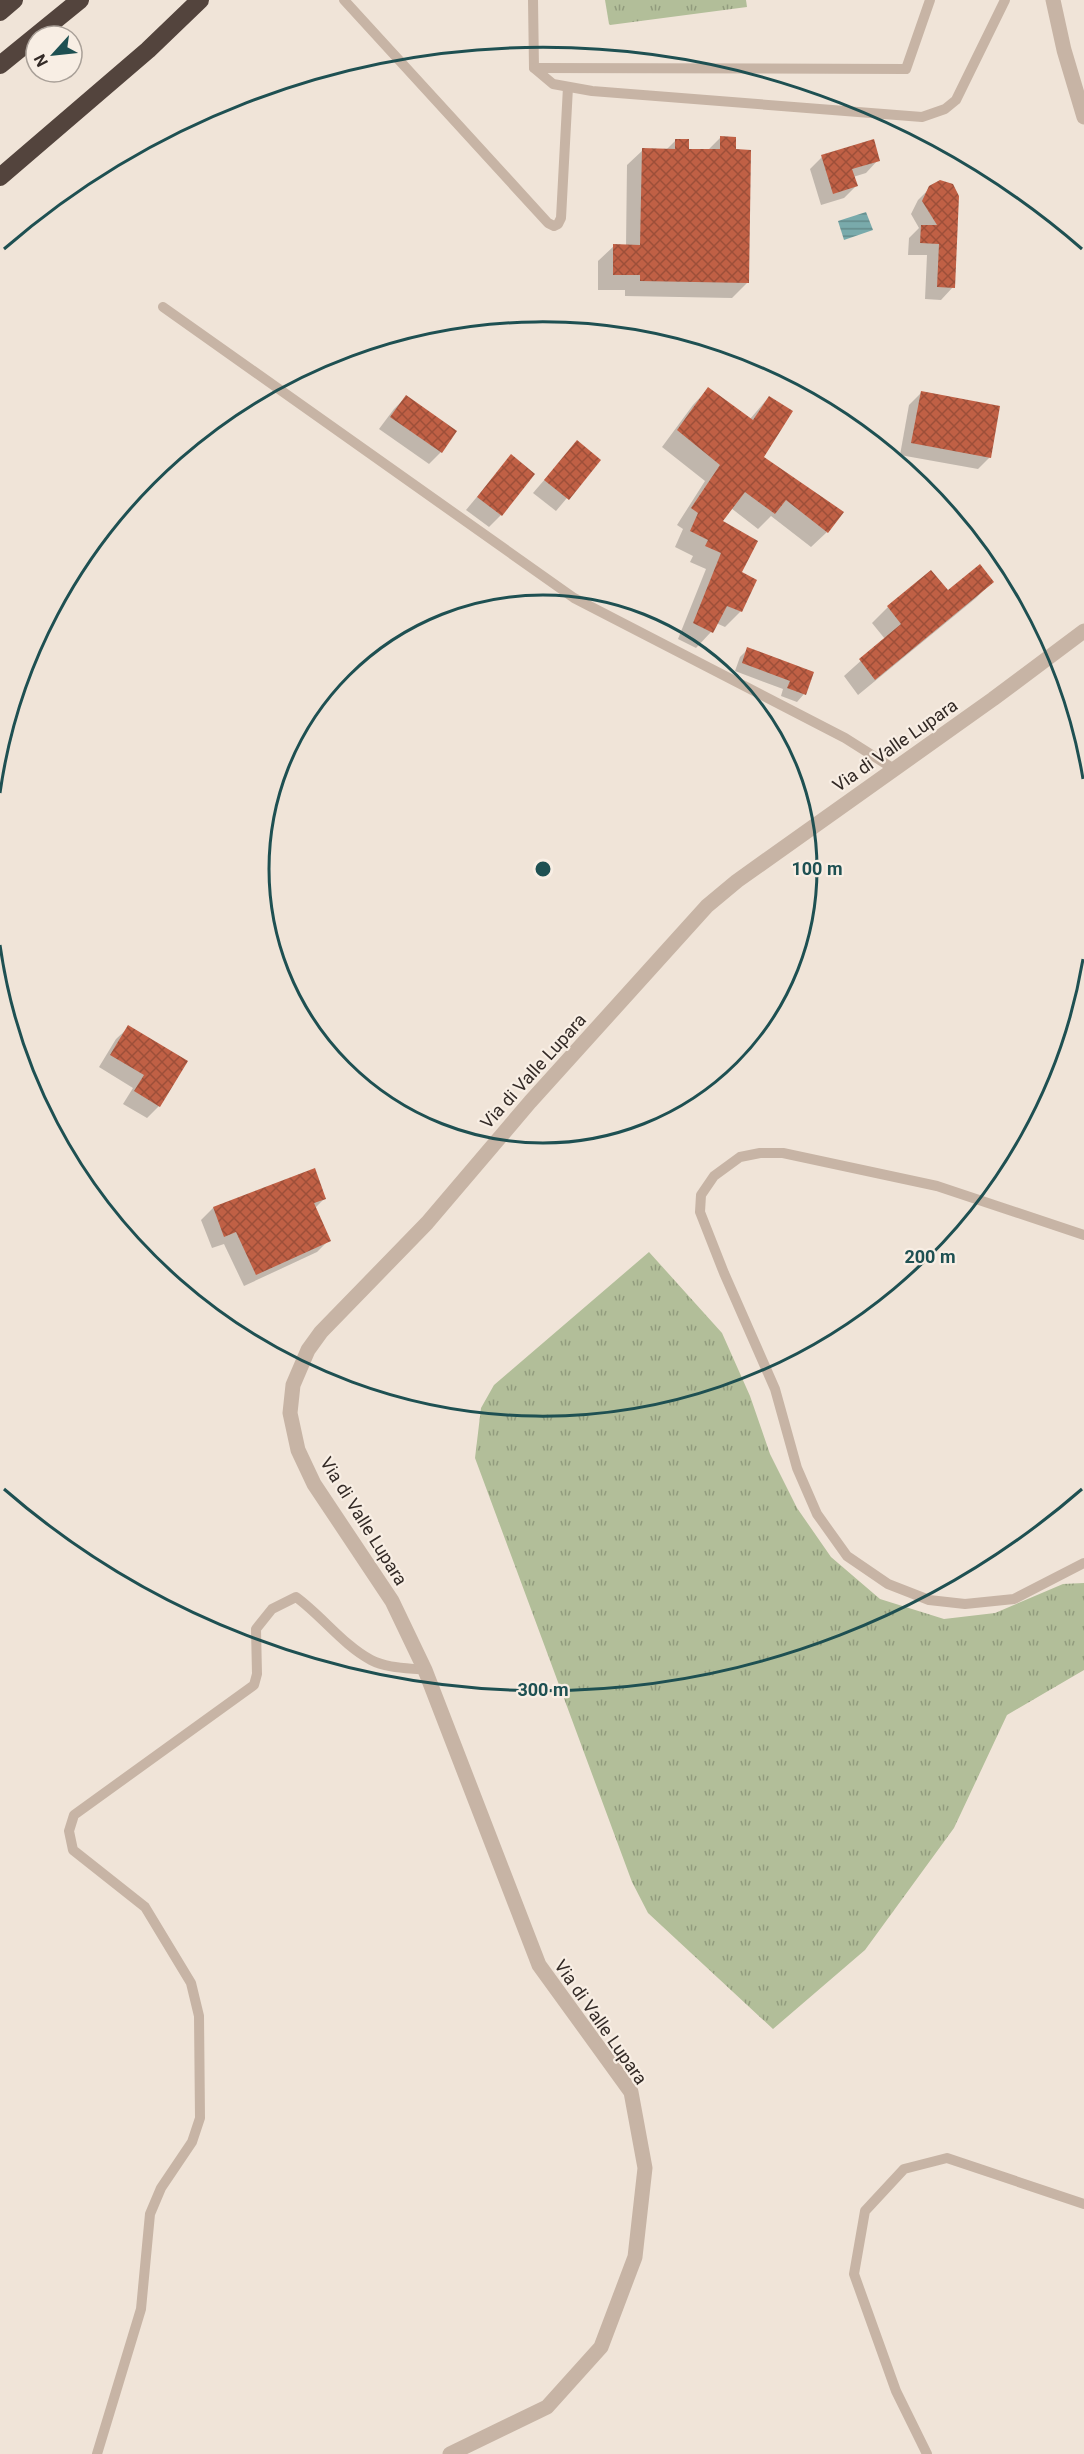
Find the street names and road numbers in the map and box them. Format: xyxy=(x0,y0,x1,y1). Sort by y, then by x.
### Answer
street label: Via di Valle Lupara xyxy=(829,694,961,796)
street label: Via di Valle Lupara xyxy=(476,1009,590,1133)
street label: Via di Valle Lupara xyxy=(316,1453,412,1589)
street label: Via di Valle Lupara xyxy=(550,1956,652,2088)

